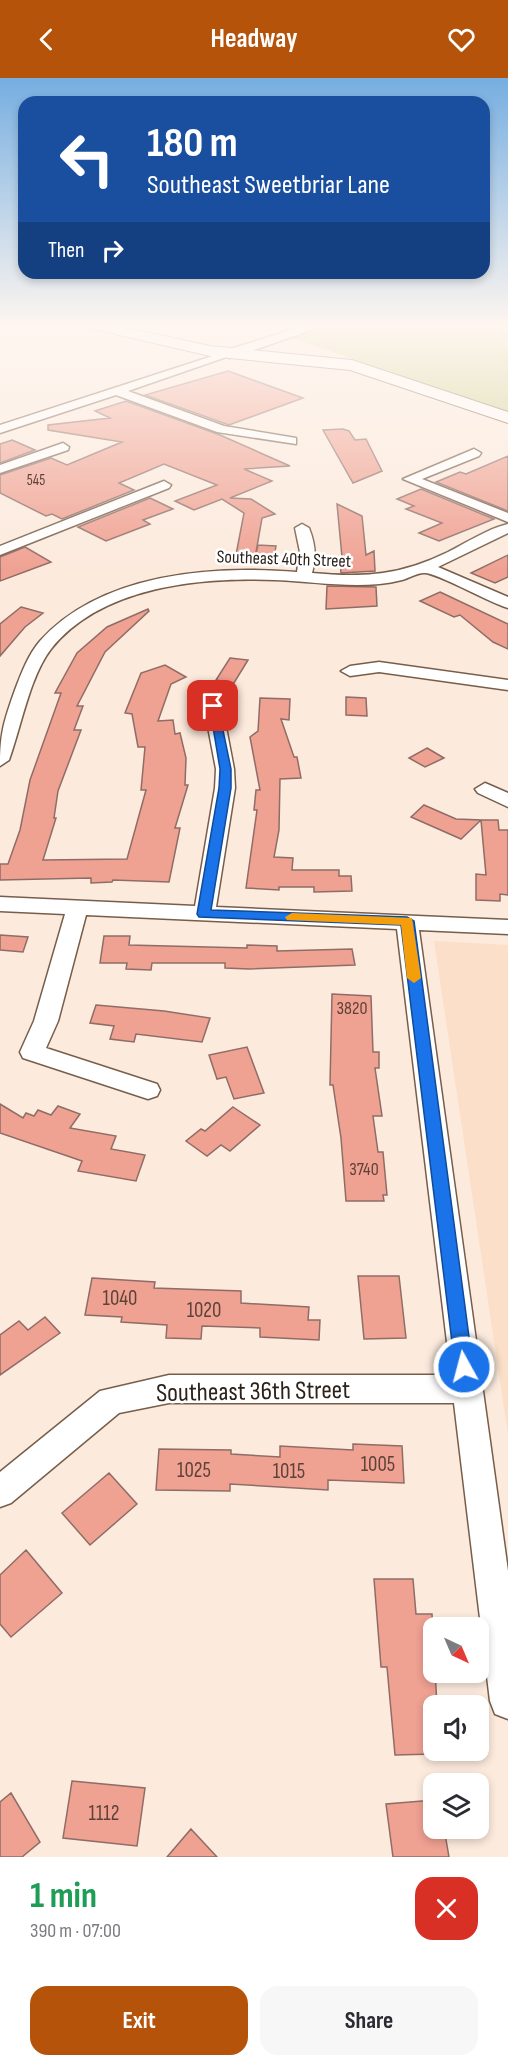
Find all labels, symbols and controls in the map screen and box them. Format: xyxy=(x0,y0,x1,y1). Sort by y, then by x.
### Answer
icon: back xyxy=(30,23,63,56)
text: Headway xyxy=(211,23,297,55)
icon: heart xyxy=(445,23,478,56)
text: 180 m xyxy=(147,118,238,169)
icon: left xyxy=(48,120,126,198)
text: Southeast Sweetbriar Lane xyxy=(147,169,390,201)
icon: right xyxy=(96,234,129,267)
text: Then xyxy=(48,237,84,264)
house number: 545 xyxy=(27,471,45,490)
street label: Southeast 40th Street xyxy=(216,546,352,572)
pin xyxy=(187,680,238,731)
icon: arrive xyxy=(196,689,229,722)
house number: 3820 xyxy=(336,998,368,1019)
house number: 3740 xyxy=(349,1159,379,1180)
house number: 1040 xyxy=(103,1286,137,1311)
house number: 1020 xyxy=(187,1298,221,1323)
position arrow xyxy=(432,1335,496,1399)
street label: Southeast 36th Street xyxy=(156,1375,350,1409)
house number: 1005 xyxy=(361,1452,395,1477)
house number: 1025 xyxy=(177,1458,211,1483)
house number: 1015 xyxy=(273,1459,305,1484)
north arrow xyxy=(423,1617,489,1683)
map controls xyxy=(423,1617,489,1839)
button: sound xyxy=(423,1695,489,1761)
button: layers xyxy=(423,1773,489,1839)
house number: 1112 xyxy=(89,1801,119,1826)
text: 1 min xyxy=(30,1875,97,1918)
button: close xyxy=(415,1877,478,1940)
text: 390 m · 07:00 xyxy=(30,1919,121,1943)
button: Exit xyxy=(30,1986,248,2055)
button: Share xyxy=(260,1986,478,2055)

